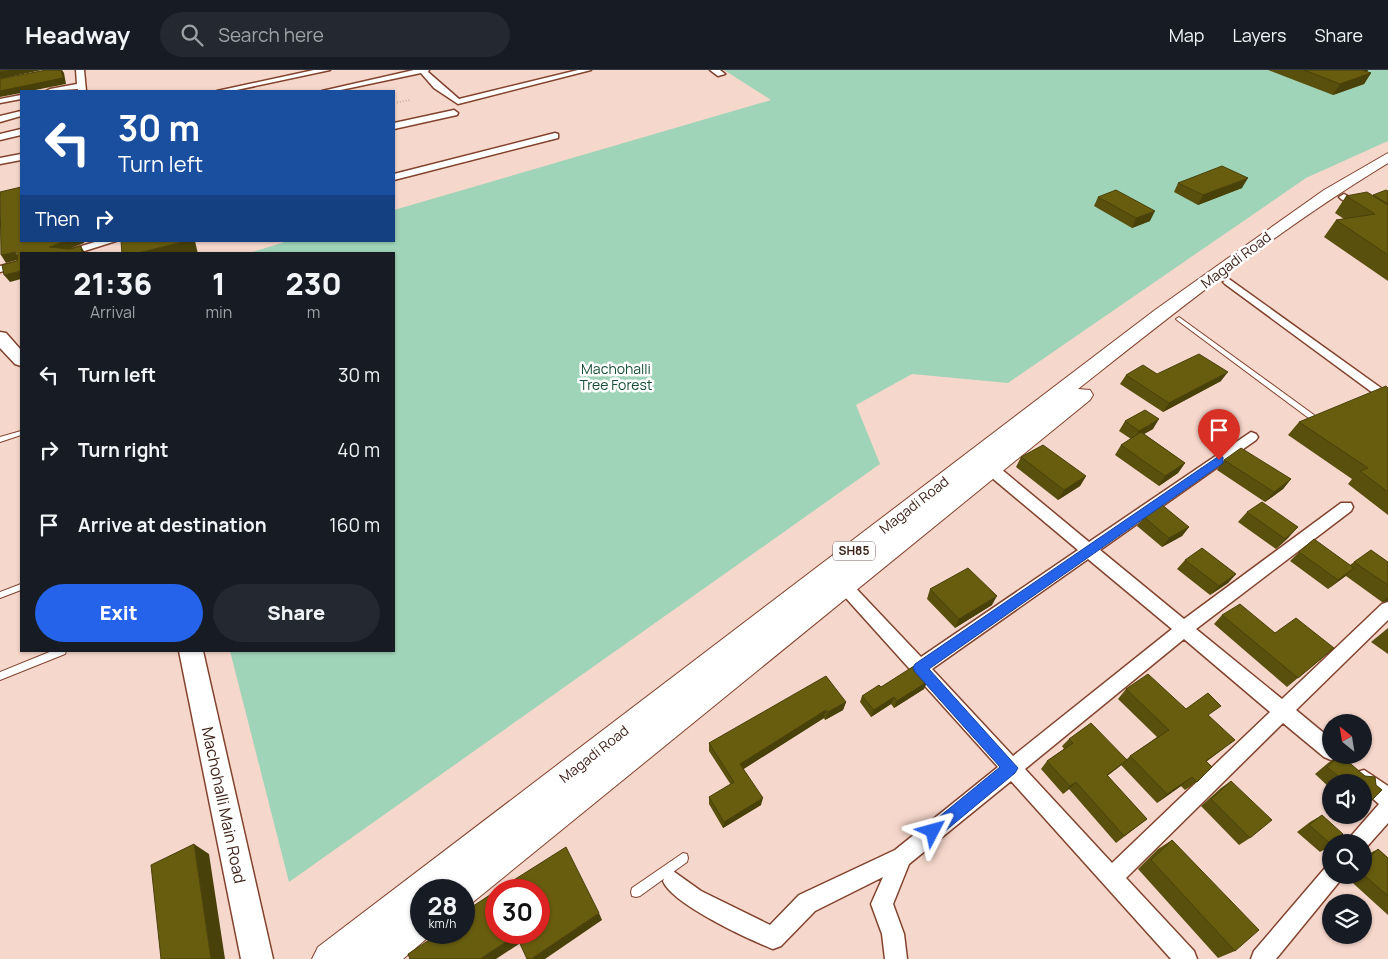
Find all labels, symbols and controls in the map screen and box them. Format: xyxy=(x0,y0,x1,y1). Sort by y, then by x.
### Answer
search box xyxy=(160,12,510,57)
text: Headway xyxy=(25,18,130,51)
icon: search xyxy=(178,21,206,49)
text: Search here xyxy=(218,22,324,48)
text: Map xyxy=(1169,23,1204,47)
text: Layers xyxy=(1232,23,1286,47)
text: Share xyxy=(1314,23,1363,47)
text: 30 m xyxy=(118,104,200,152)
icon: left xyxy=(35,110,100,175)
text: Turn left xyxy=(118,149,203,179)
icon: right xyxy=(90,205,118,233)
text: Then xyxy=(35,206,80,232)
street label: Magadi Road xyxy=(1197,227,1275,292)
text: 21:36 xyxy=(73,263,152,304)
text: 1 xyxy=(212,263,226,304)
text: 230 xyxy=(286,263,342,304)
text: Arrival xyxy=(90,301,136,323)
text: min xyxy=(205,301,232,323)
text: m xyxy=(307,301,320,323)
park label: Machohalli Tree Forest xyxy=(580,359,653,394)
icon: left xyxy=(35,361,63,389)
text: Turn left xyxy=(78,362,156,388)
text: 30 m xyxy=(338,362,380,388)
pin xyxy=(1198,409,1240,460)
icon: arrive xyxy=(1205,416,1233,444)
icon: right xyxy=(35,436,63,464)
text: Turn right xyxy=(78,437,168,463)
text: 40 m xyxy=(337,437,380,463)
street label: Magadi Road xyxy=(875,472,952,538)
icon: arrive xyxy=(35,511,63,539)
text: Arrive at destination xyxy=(78,512,267,538)
text: 160 m xyxy=(329,512,380,538)
road number: SH85 xyxy=(833,542,875,561)
button: Exit xyxy=(35,584,203,642)
button: Share xyxy=(213,584,380,642)
north arrow xyxy=(1322,714,1372,764)
map controls xyxy=(1322,714,1372,944)
street label: Magadi Road xyxy=(555,721,632,787)
street label: Machohalli Main Road xyxy=(197,725,251,885)
button: sound xyxy=(1322,774,1372,824)
position arrow xyxy=(906,804,958,856)
button: search xyxy=(1322,834,1372,884)
speed limit sign: 30 xyxy=(485,879,550,944)
text: 28 xyxy=(427,888,458,923)
button: layers xyxy=(1322,894,1372,944)
text: km/h xyxy=(429,915,456,932)

